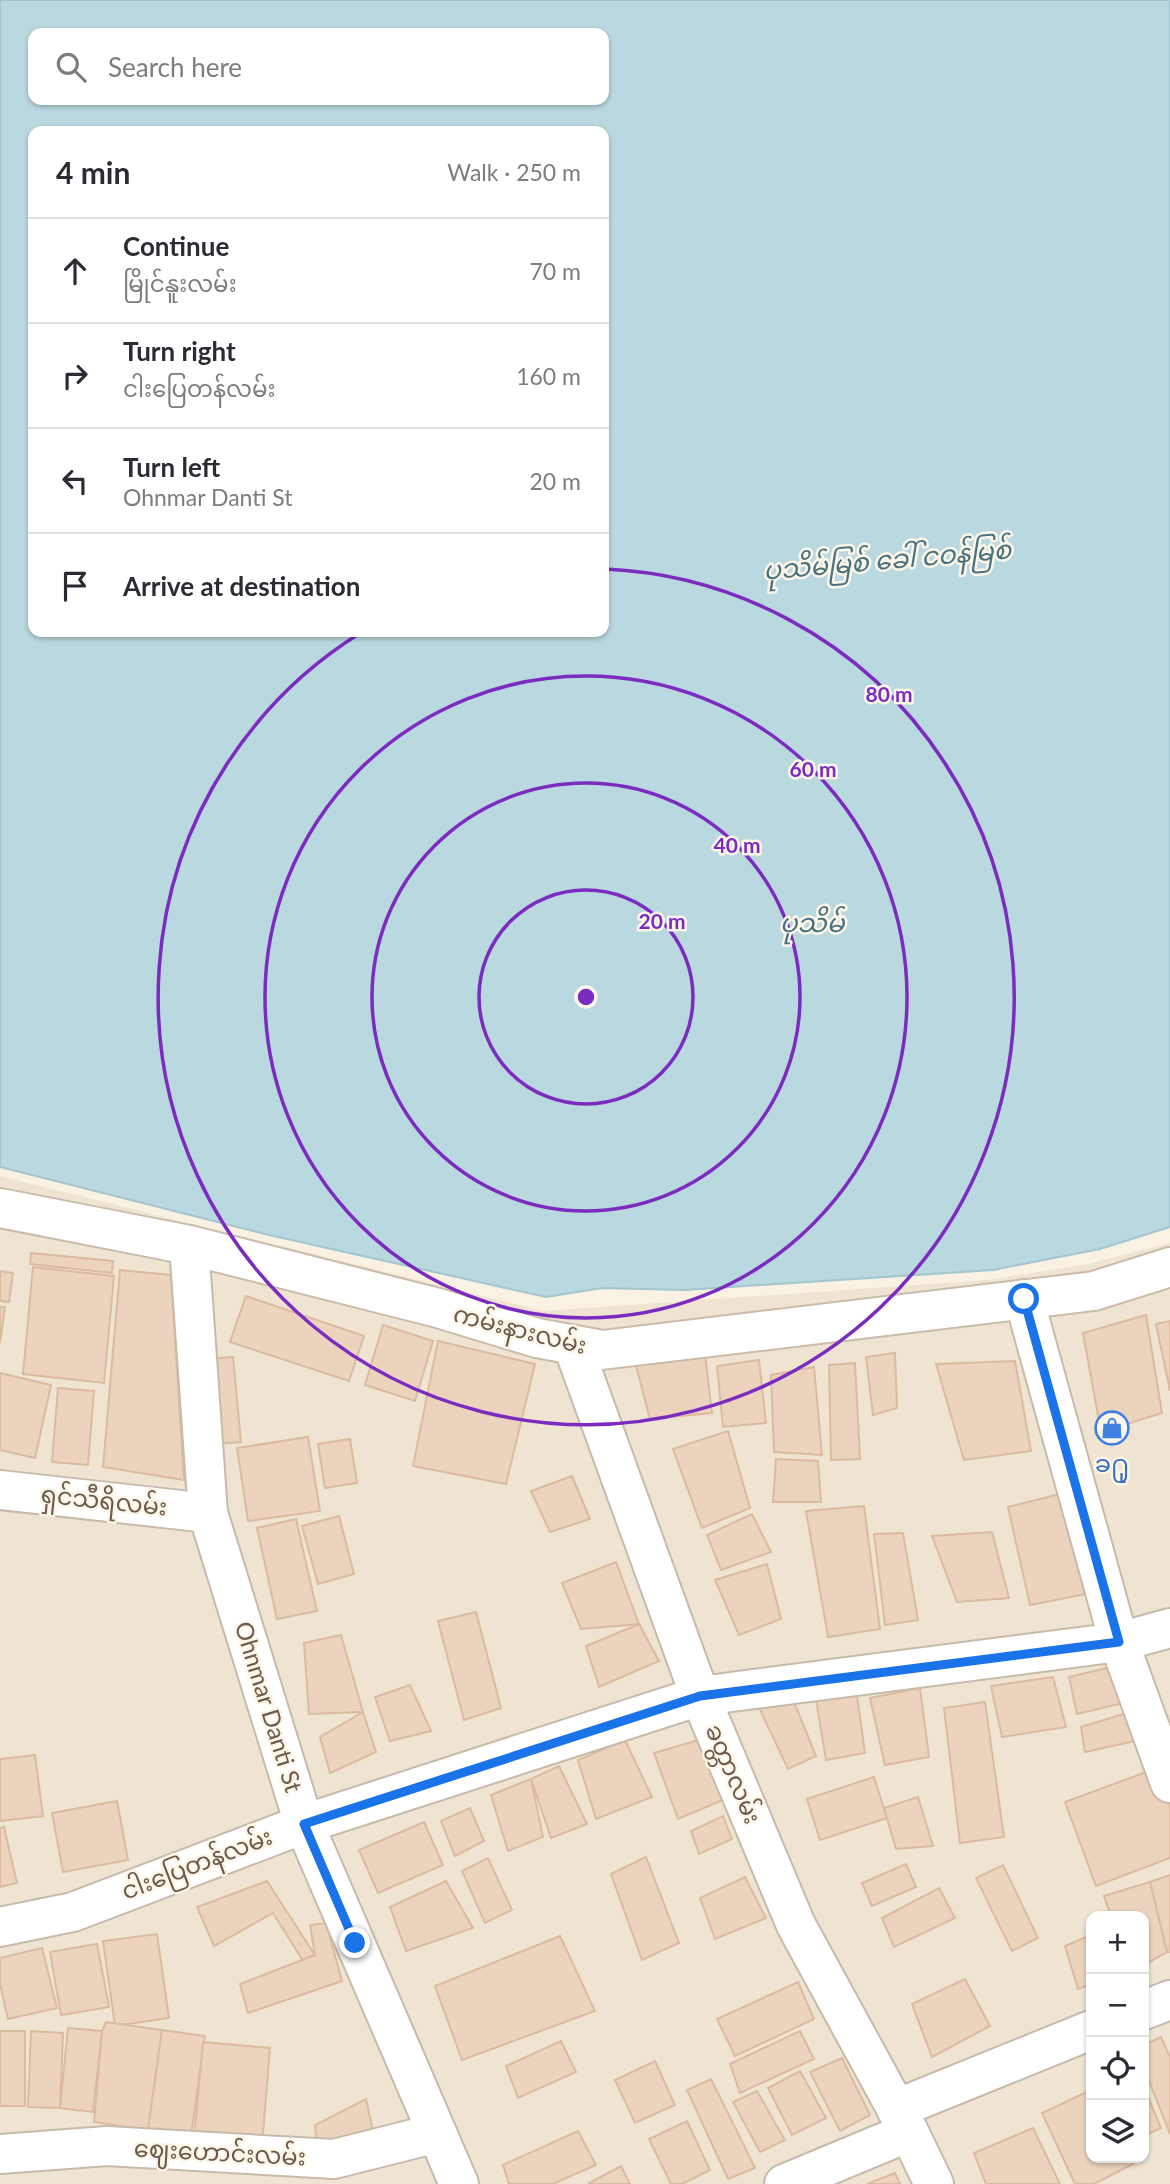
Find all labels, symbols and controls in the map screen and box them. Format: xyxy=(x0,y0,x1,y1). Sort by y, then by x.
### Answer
search box xyxy=(28,28,609,105)
icon: search xyxy=(52,48,90,86)
text: Search here xyxy=(108,51,242,83)
text: 4 min xyxy=(56,154,130,190)
text: Walk · 250 m xyxy=(447,158,581,186)
text: Continue xyxy=(123,230,229,262)
icon: ahead xyxy=(56,252,94,290)
text: 70 m xyxy=(530,257,581,285)
text: မြိုင်နူးလမ်း xyxy=(123,269,237,297)
text: Turn right xyxy=(123,335,236,367)
icon: right xyxy=(56,357,94,395)
text: 160 m xyxy=(516,362,581,390)
text: ငါးပြေတန်လမ်း xyxy=(123,374,275,402)
text: Turn left xyxy=(123,451,220,483)
icon: left xyxy=(56,462,94,500)
text: 20 m xyxy=(530,467,581,495)
text: Ohnmar Danti St xyxy=(123,483,293,511)
water label: ပုသိမ်မြစ် ခေါ် ငဝန်မြစ် xyxy=(762,531,1015,593)
icon: arrive xyxy=(56,567,94,605)
text: Arrive at destination xyxy=(123,570,360,602)
text: 80 m xyxy=(865,681,913,706)
text: 60 m xyxy=(789,756,837,781)
text: 40 m xyxy=(713,832,761,857)
water label: ပုသိမ် xyxy=(780,905,846,945)
text: 20 m xyxy=(638,908,686,933)
centre of rings xyxy=(574,985,598,1009)
route start xyxy=(1008,1283,1039,1314)
street label: ကမ်းနားလမ်း xyxy=(449,1298,590,1365)
shop icon: ခ႐ု xyxy=(1093,1409,1131,1447)
place label: ခ႐ု xyxy=(1095,1448,1129,1483)
street label: ရှင်သီရိလမ်း xyxy=(39,1478,169,1527)
street label: Ohnmar Danti St xyxy=(230,1618,309,1796)
street label: ခတ္တာလမ်း xyxy=(695,1719,768,1830)
street label: ငါးပြေတန်လမ်း xyxy=(117,1821,278,1910)
map controls xyxy=(1086,1911,1149,2163)
button: + xyxy=(1086,1911,1149,1974)
route end xyxy=(339,1927,370,1958)
button: − xyxy=(1086,1974,1149,2037)
button: locate xyxy=(1086,2037,1149,2100)
button: layers xyxy=(1086,2100,1149,2163)
street label: ဈေးဟောင်းလမ်း xyxy=(133,2133,307,2176)

